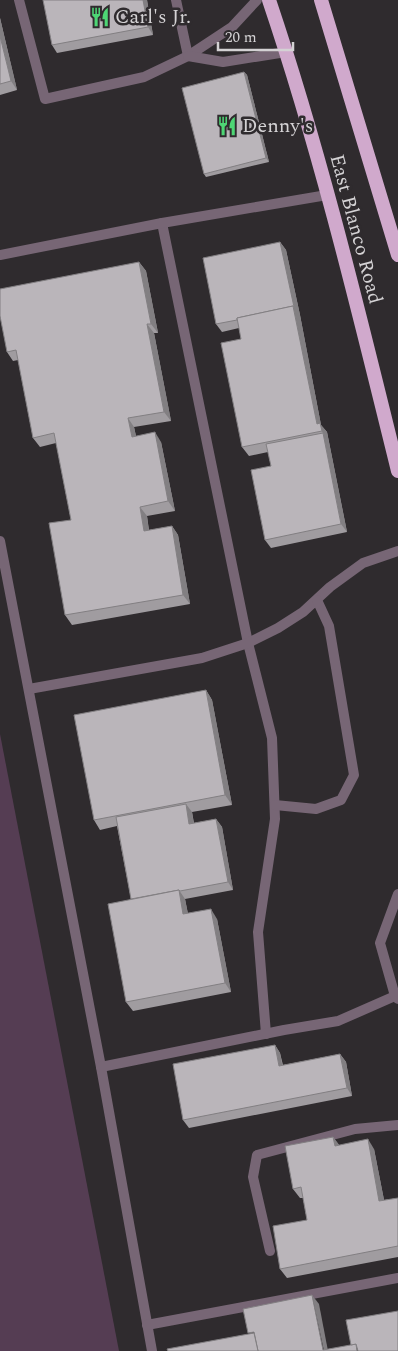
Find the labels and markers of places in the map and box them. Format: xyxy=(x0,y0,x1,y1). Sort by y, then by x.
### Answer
place label: Carl's Jr. xyxy=(115,2,191,32)
restaurant icon: Carl's Jr. xyxy=(89,6,111,28)
place label: Denny's xyxy=(242,111,314,141)
restaurant icon: Denny's xyxy=(216,115,238,137)

